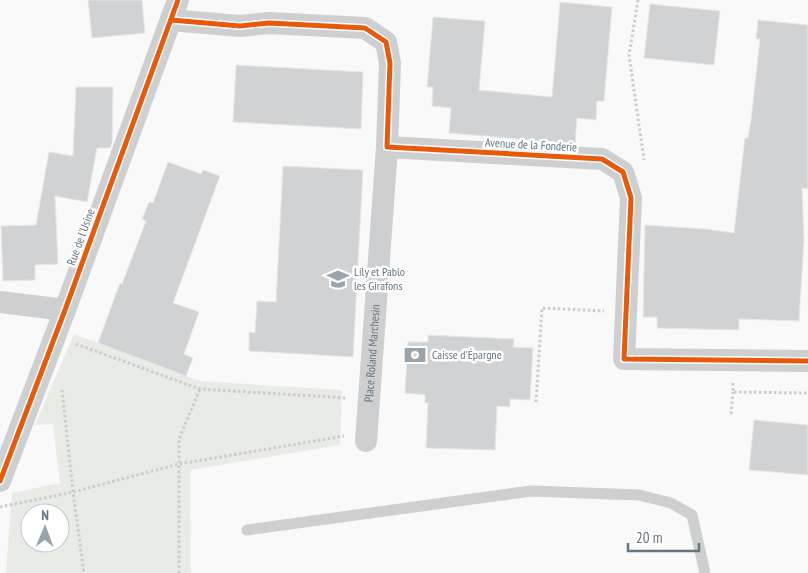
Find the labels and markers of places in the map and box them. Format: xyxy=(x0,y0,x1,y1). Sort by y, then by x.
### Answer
place label: Lily et Pablo les Girafons xyxy=(354,264,405,293)
school or university icon: Lily et Pablo les Girafons xyxy=(325,266,351,292)
bank icon: Caisse d'Épargne xyxy=(402,342,428,368)
place label: Caisse d'Épargne xyxy=(432,347,502,362)

